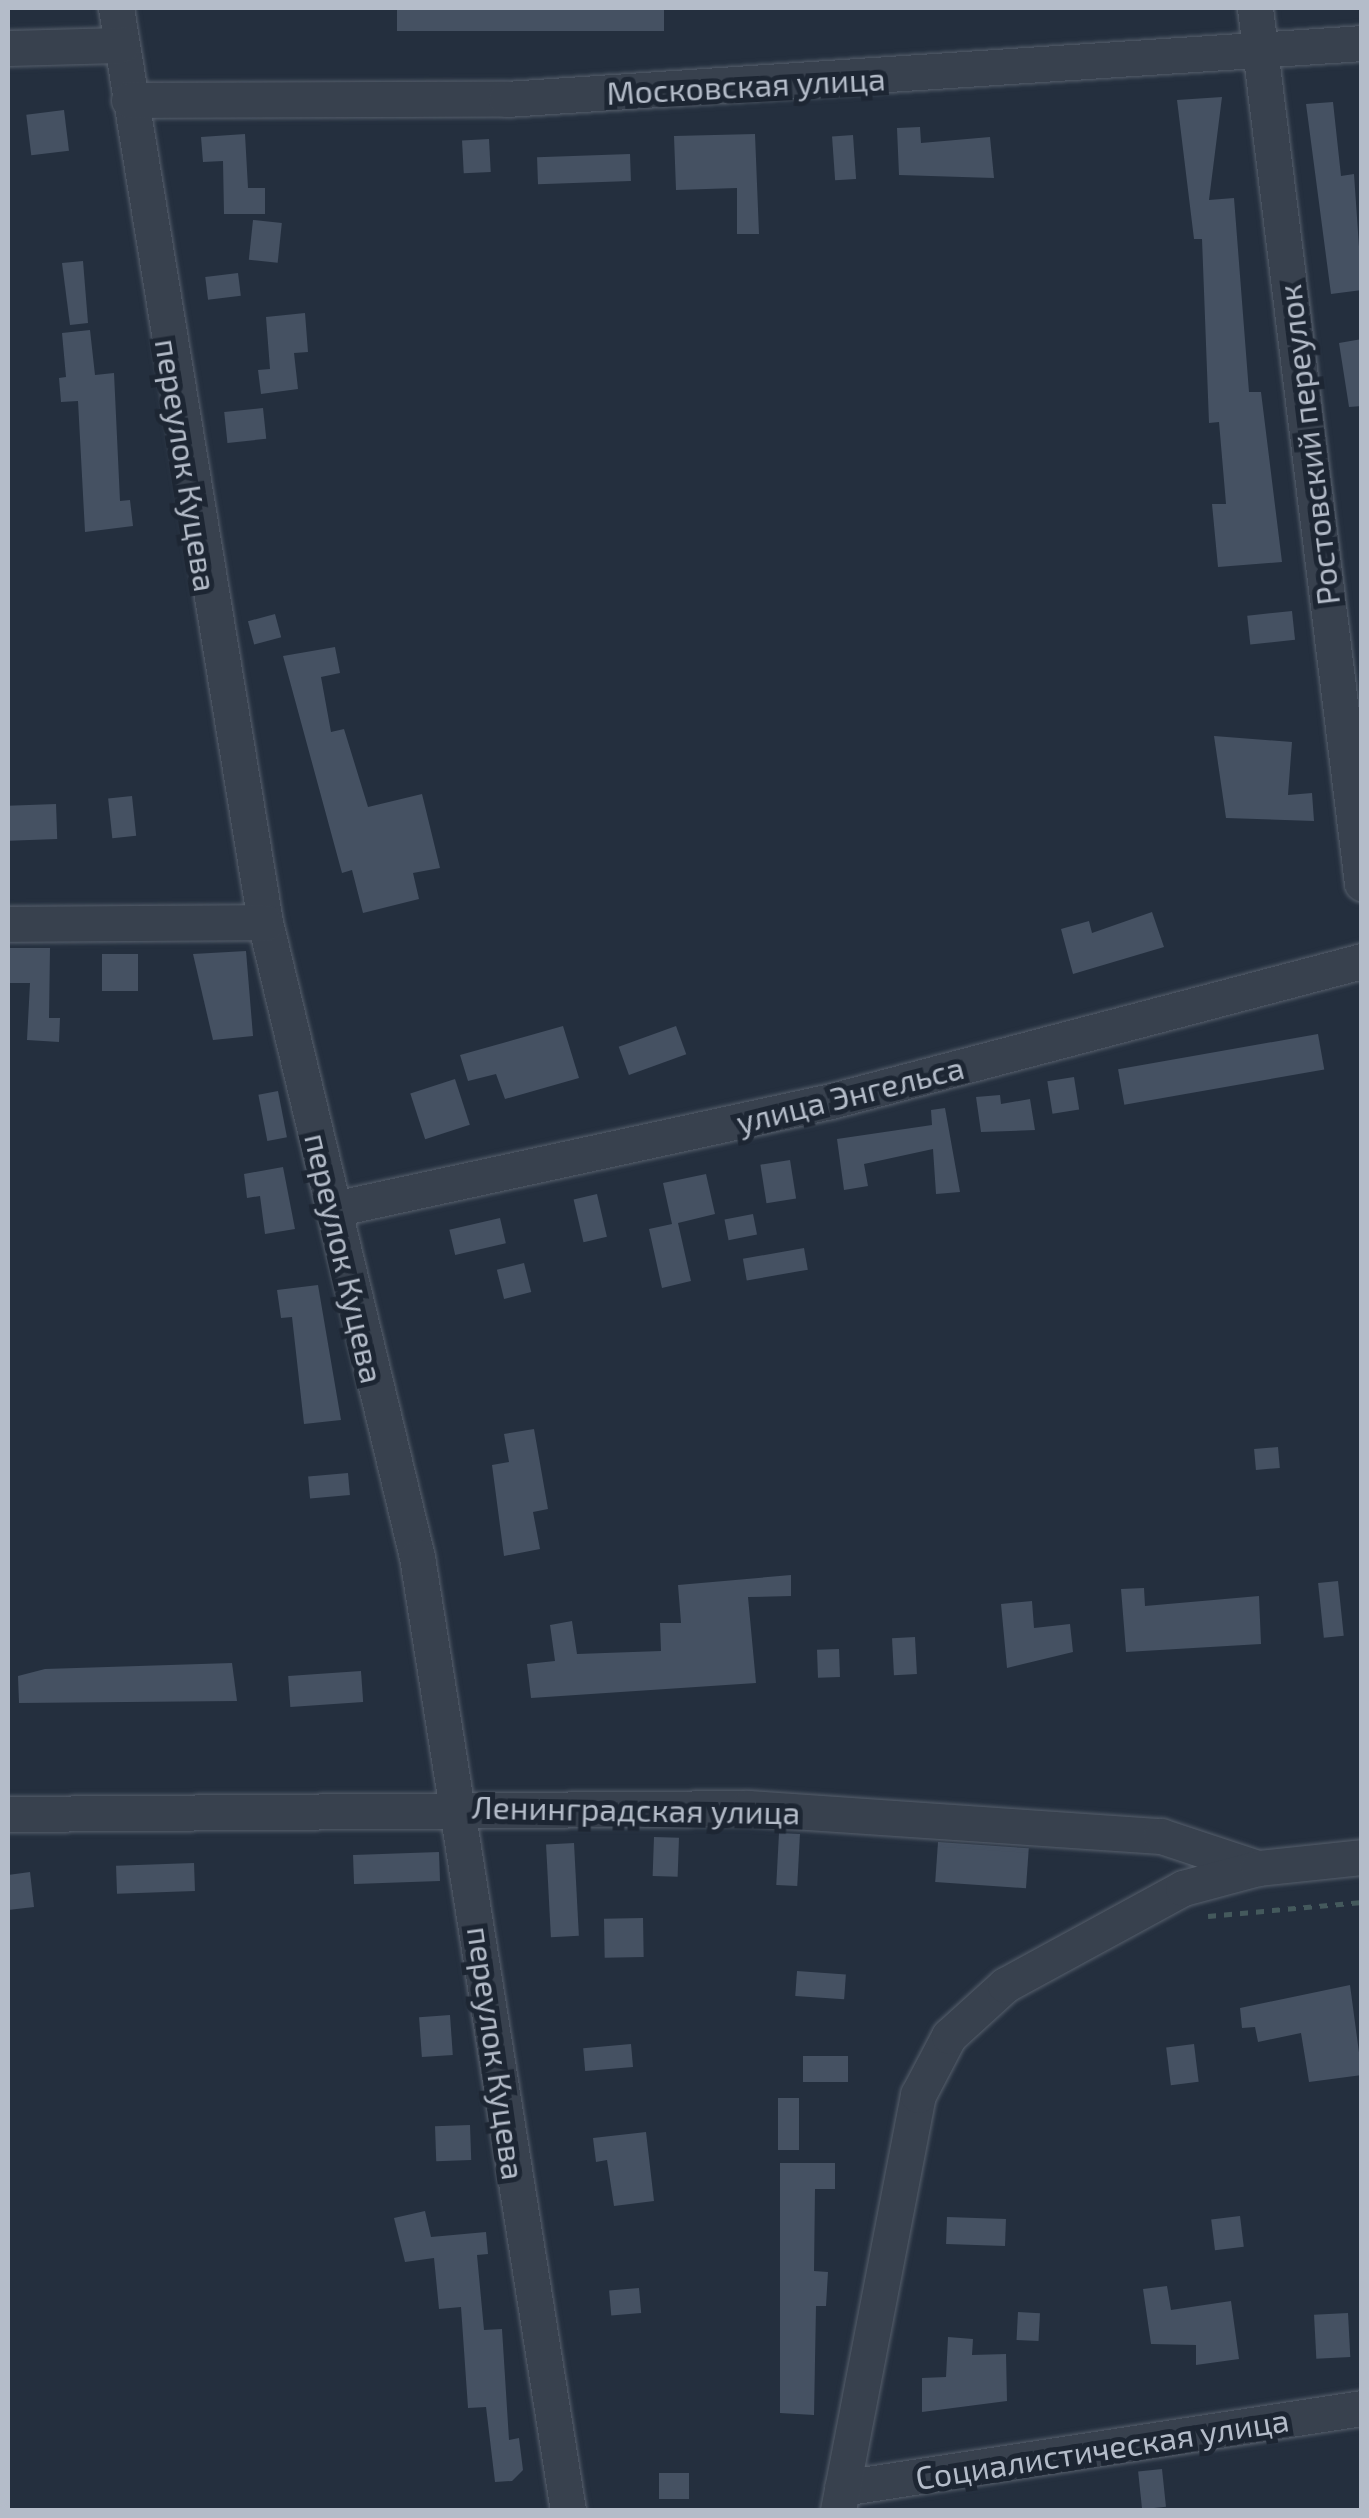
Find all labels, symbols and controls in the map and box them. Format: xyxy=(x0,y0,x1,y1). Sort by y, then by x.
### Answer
street label: Московская улица xyxy=(605,59,887,111)
street label: Ростовский переулок xyxy=(1269,283,1347,607)
street label: переулок Куцева xyxy=(148,336,226,594)
street label: улица Энгельса xyxy=(732,1047,968,1141)
street label: переулок Куцева xyxy=(298,1129,392,1387)
street label: Ленинградская улица xyxy=(472,1787,800,1831)
street label: переулок Куцева xyxy=(460,1924,534,2182)
street label: Социалистическая улица xyxy=(913,2400,1291,2496)

